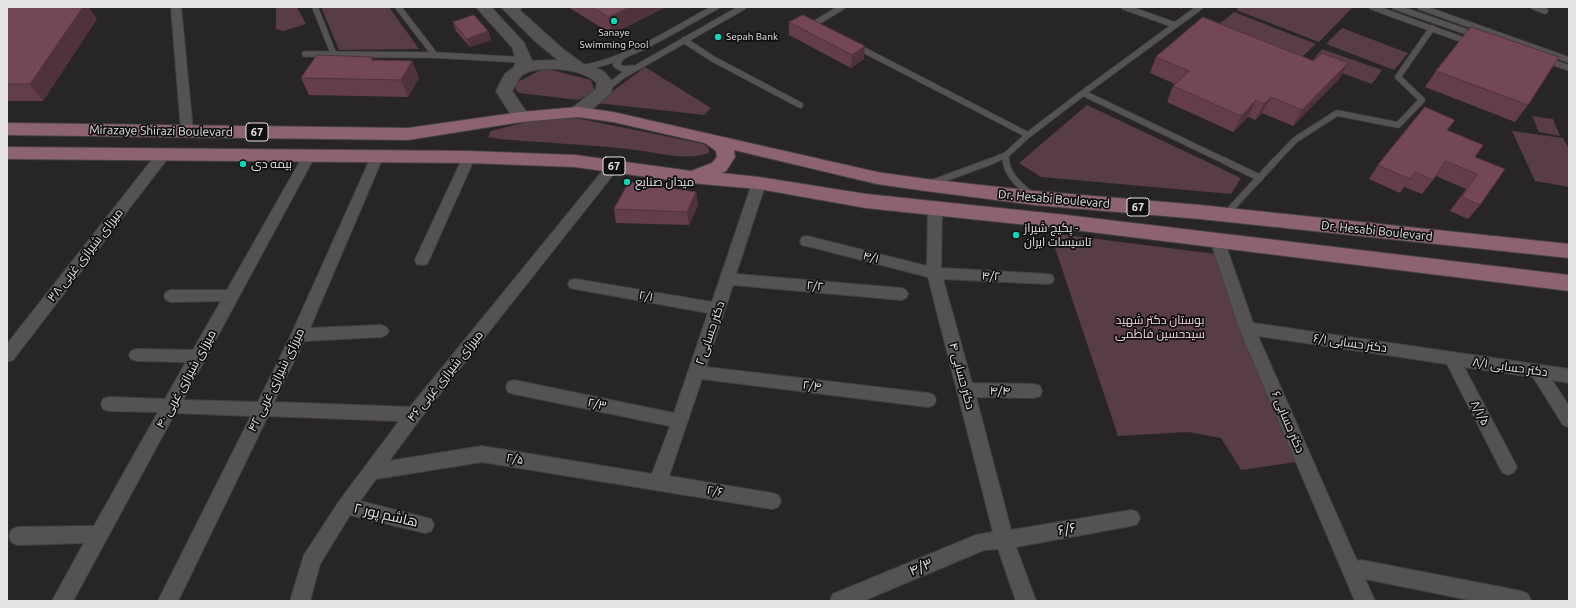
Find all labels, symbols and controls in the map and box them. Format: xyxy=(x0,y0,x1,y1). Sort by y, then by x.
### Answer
marker: Sanaye Swimming Pool xyxy=(609,16,619,26)
place label: Sanaye Swimming Pool xyxy=(579,27,649,50)
place label: Sepah Bank xyxy=(726,31,778,43)
marker: Sepah Bank xyxy=(713,32,723,42)
street label: Mirazaye Shirazi Boulevard xyxy=(89,123,233,139)
road number: 67 xyxy=(246,123,268,141)
place label: بیمه دی xyxy=(251,157,292,171)
road number: 67 xyxy=(603,157,625,175)
marker: بیمه دی xyxy=(238,159,248,169)
place label: میدان صنایع xyxy=(635,175,694,189)
marker: میدان صنایع xyxy=(622,177,632,187)
street label: Dr. Hesabi Boulevard xyxy=(998,187,1110,211)
road number: 67 xyxy=(1127,198,1149,216)
street label: میرزای شیرازی غربی ۳۸ xyxy=(44,205,126,305)
street label: Dr. Hesabi Boulevard xyxy=(1321,218,1433,244)
place label: پکیج شیراز - تاسیسات ایران xyxy=(1024,221,1092,249)
marker: پکیج شیراز - تاسیسات ایران xyxy=(1011,230,1021,240)
street label: ۴/۱ xyxy=(861,248,881,266)
street label: ۴/۲ xyxy=(981,268,1001,284)
street label: ۲/۲ xyxy=(806,278,824,294)
street label: ۲/۱ xyxy=(638,288,654,304)
street label: دکتر حسابی ۲ xyxy=(692,299,728,367)
park label: بوستان دکتر شهید سیدحسین فاطمی xyxy=(1115,313,1205,341)
street label: میرزای شیرازی غربی ۴۲ xyxy=(245,326,307,434)
street label: میرزای شیرازی غربی ۴۰ xyxy=(153,327,219,431)
street label: میرزای شیرازی غربی ۴۶ xyxy=(404,328,486,424)
street label: ۶/۱ دکتر حسابی xyxy=(1312,331,1388,355)
street label: دکتر حسابی ۴ xyxy=(946,341,978,411)
street label: ۸/۱ دکتر حسابی xyxy=(1471,355,1549,379)
street label: ۲/۴ xyxy=(802,378,822,394)
street label: ۴/۴ xyxy=(990,384,1010,398)
street label: ۶ دکتر حسابی xyxy=(1268,389,1308,455)
street label: ۲/۳ xyxy=(586,395,608,413)
street label: ۸/۱/۵ xyxy=(1468,398,1492,428)
street label: ۲/۵ xyxy=(505,451,525,467)
street label: ۲/۶ xyxy=(706,482,724,500)
street label: ۲ هاشم پور xyxy=(352,499,420,531)
street label: ۶/۶ xyxy=(1056,519,1078,539)
street label: ۴/۳ xyxy=(907,555,935,579)

